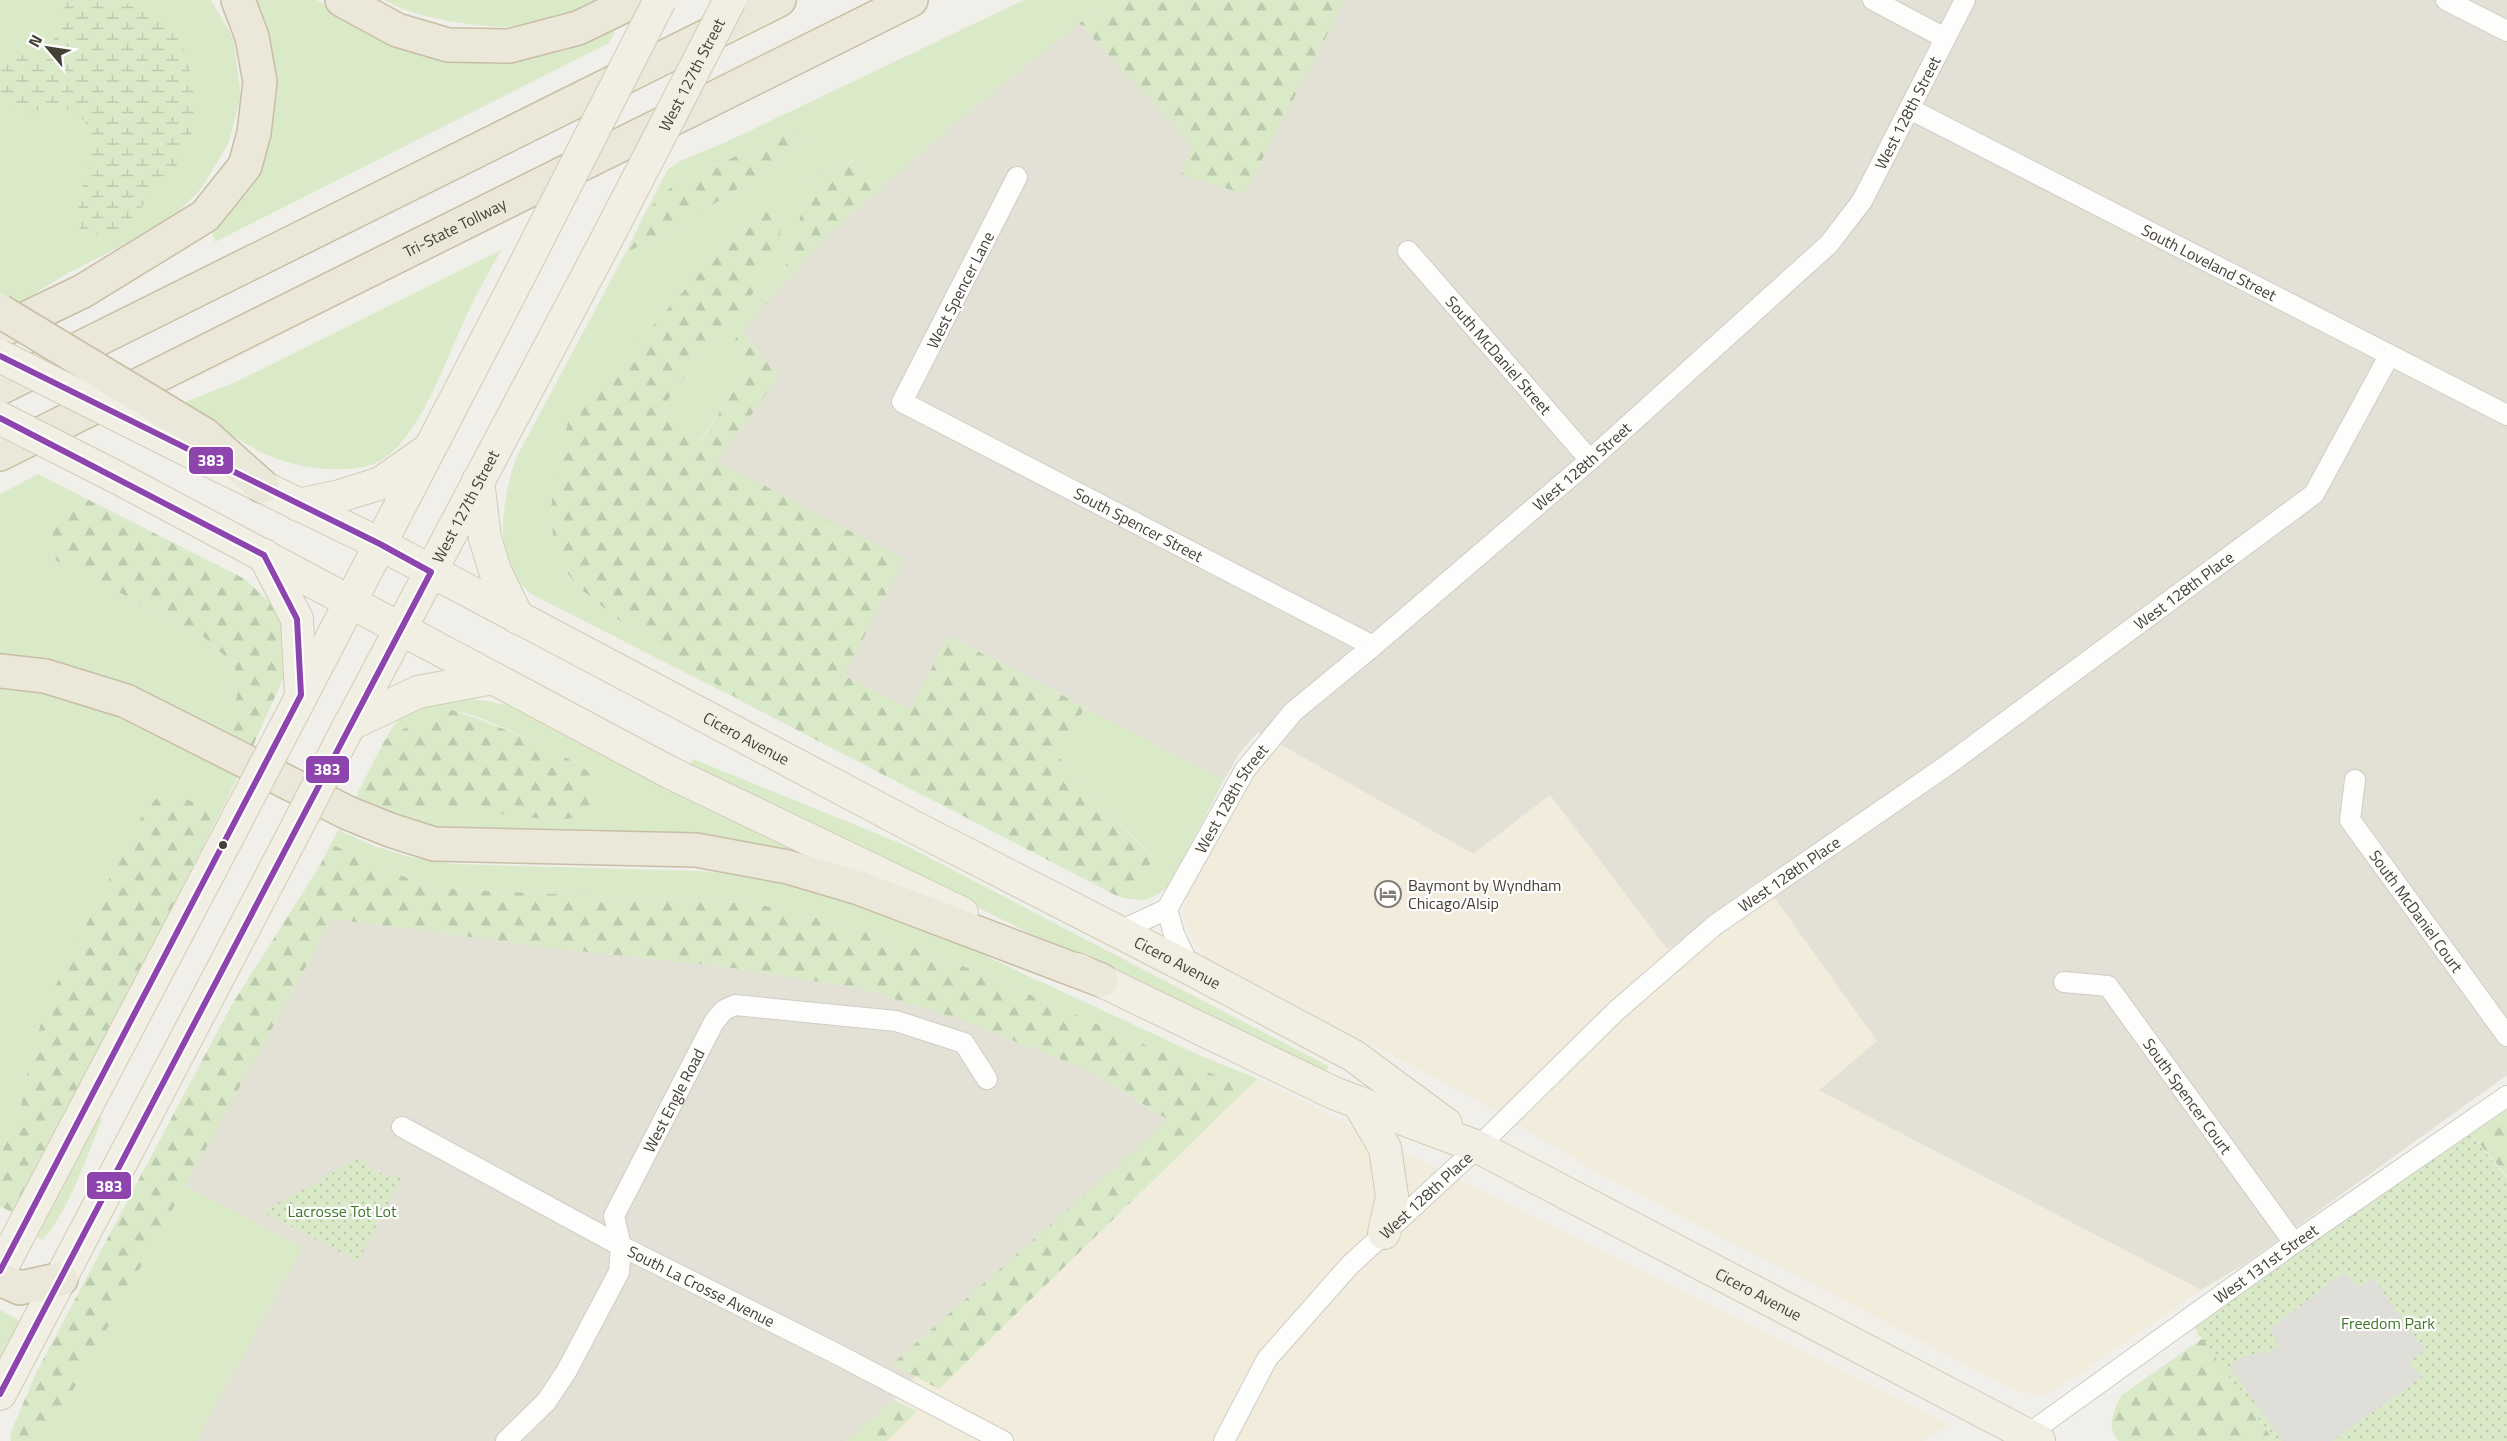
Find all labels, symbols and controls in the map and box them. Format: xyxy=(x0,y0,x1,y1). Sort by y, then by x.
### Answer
street label: West 127th Street xyxy=(652,14,731,136)
north arrow xyxy=(18,18,78,78)
text: N xyxy=(22,30,48,51)
street label: West 128th Street xyxy=(1868,51,1947,173)
street label: Tri-State Tollway xyxy=(399,191,511,263)
street label: South Loveland Street xyxy=(2137,218,2281,307)
street label: West Spencer Lane xyxy=(920,227,1000,353)
street label: South McDaniel Street xyxy=(1440,290,1557,420)
street label: West 128th Street xyxy=(1527,416,1637,516)
street label: West 127th Street xyxy=(426,445,505,567)
line badge: 383 xyxy=(188,446,234,475)
text: 383 xyxy=(198,448,224,472)
street label: South Spencer Street xyxy=(1070,481,1208,568)
street label: West 128th Place xyxy=(2129,545,2239,635)
street label: Cicero Avenue xyxy=(699,705,794,771)
street label: West 128th Street xyxy=(1189,738,1274,858)
line badge: 383 xyxy=(305,755,350,784)
text: 383 xyxy=(314,757,340,781)
street label: West 128th Place xyxy=(1733,830,1845,918)
unlabelled marker xyxy=(217,839,229,851)
street label: South McDaniel Court xyxy=(2364,845,2469,978)
place label: Baymont by Wyndham Chicago/Alsip xyxy=(1408,873,1562,915)
hotel icon: Baymont by Wyndham Chicago/Alsip xyxy=(1373,879,1403,909)
street label: Cicero Avenue xyxy=(1130,930,1225,995)
street label: South Spencer Court xyxy=(2137,1033,2238,1159)
street label: West Engle Road xyxy=(637,1044,710,1157)
street label: West 128th Place xyxy=(1374,1146,1478,1244)
line badge: 383 xyxy=(86,1171,132,1200)
text: 383 xyxy=(96,1174,122,1198)
park label: Lacrosse Tot Lot xyxy=(287,1199,397,1223)
street label: West 131st Street xyxy=(2209,1218,2323,1309)
street label: South La Crosse Avenue xyxy=(624,1239,779,1333)
street label: Cicero Avenue xyxy=(1711,1261,1806,1327)
park label: Freedom Park xyxy=(2341,1311,2435,1335)

